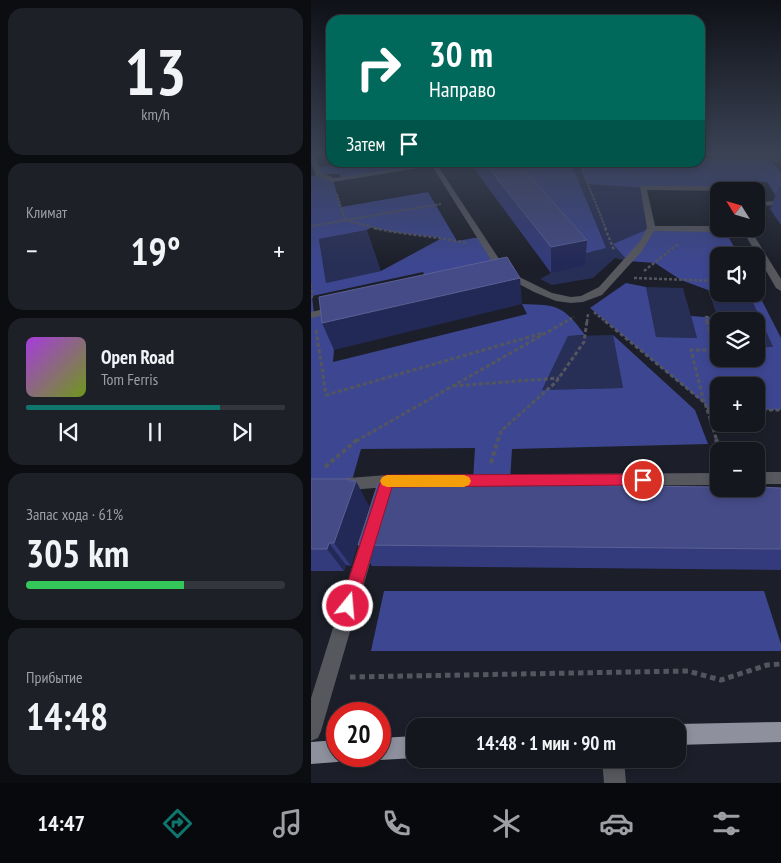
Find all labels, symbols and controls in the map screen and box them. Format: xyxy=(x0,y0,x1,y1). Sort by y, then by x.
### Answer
text: 13 xyxy=(124,29,187,113)
text: 30 m xyxy=(429,31,493,77)
icon: right xyxy=(346,35,411,100)
text: Направо xyxy=(429,75,496,103)
text: km/h xyxy=(141,104,170,124)
icon: arrive xyxy=(395,130,423,158)
text: Затем xyxy=(346,132,385,156)
north arrow xyxy=(710,182,765,238)
map controls xyxy=(710,182,765,497)
text: Климат xyxy=(26,202,67,222)
text: 19° xyxy=(130,226,181,275)
text: − xyxy=(26,232,38,269)
text: + xyxy=(273,232,285,269)
button: sound xyxy=(710,247,765,302)
button: layers xyxy=(710,312,765,367)
text: Open Road xyxy=(101,345,174,369)
text: Tom Ferris xyxy=(101,369,158,389)
button: + xyxy=(710,377,765,432)
icon: previous xyxy=(55,418,83,446)
icon: pause xyxy=(141,418,169,446)
icon: next xyxy=(228,418,256,446)
button: − xyxy=(710,442,765,497)
pin xyxy=(622,459,664,501)
icon: arrive xyxy=(629,466,657,494)
text: Запас хода · 61% xyxy=(26,504,123,524)
text: 305 km xyxy=(26,528,129,577)
position arrow xyxy=(321,579,373,631)
text: Прибытие xyxy=(26,667,83,687)
text: 14:48 xyxy=(26,691,108,740)
speed limit sign: 20 xyxy=(326,702,391,767)
text: 14:48 · 1 мин · 90 m xyxy=(476,731,616,755)
icon: directions xyxy=(160,806,195,841)
icon: music xyxy=(270,806,305,841)
icon: phone xyxy=(379,806,414,841)
icon: climate xyxy=(489,806,524,841)
icon: car xyxy=(599,806,634,841)
icon: filters xyxy=(709,806,744,841)
text: 14:47 xyxy=(37,809,85,837)

